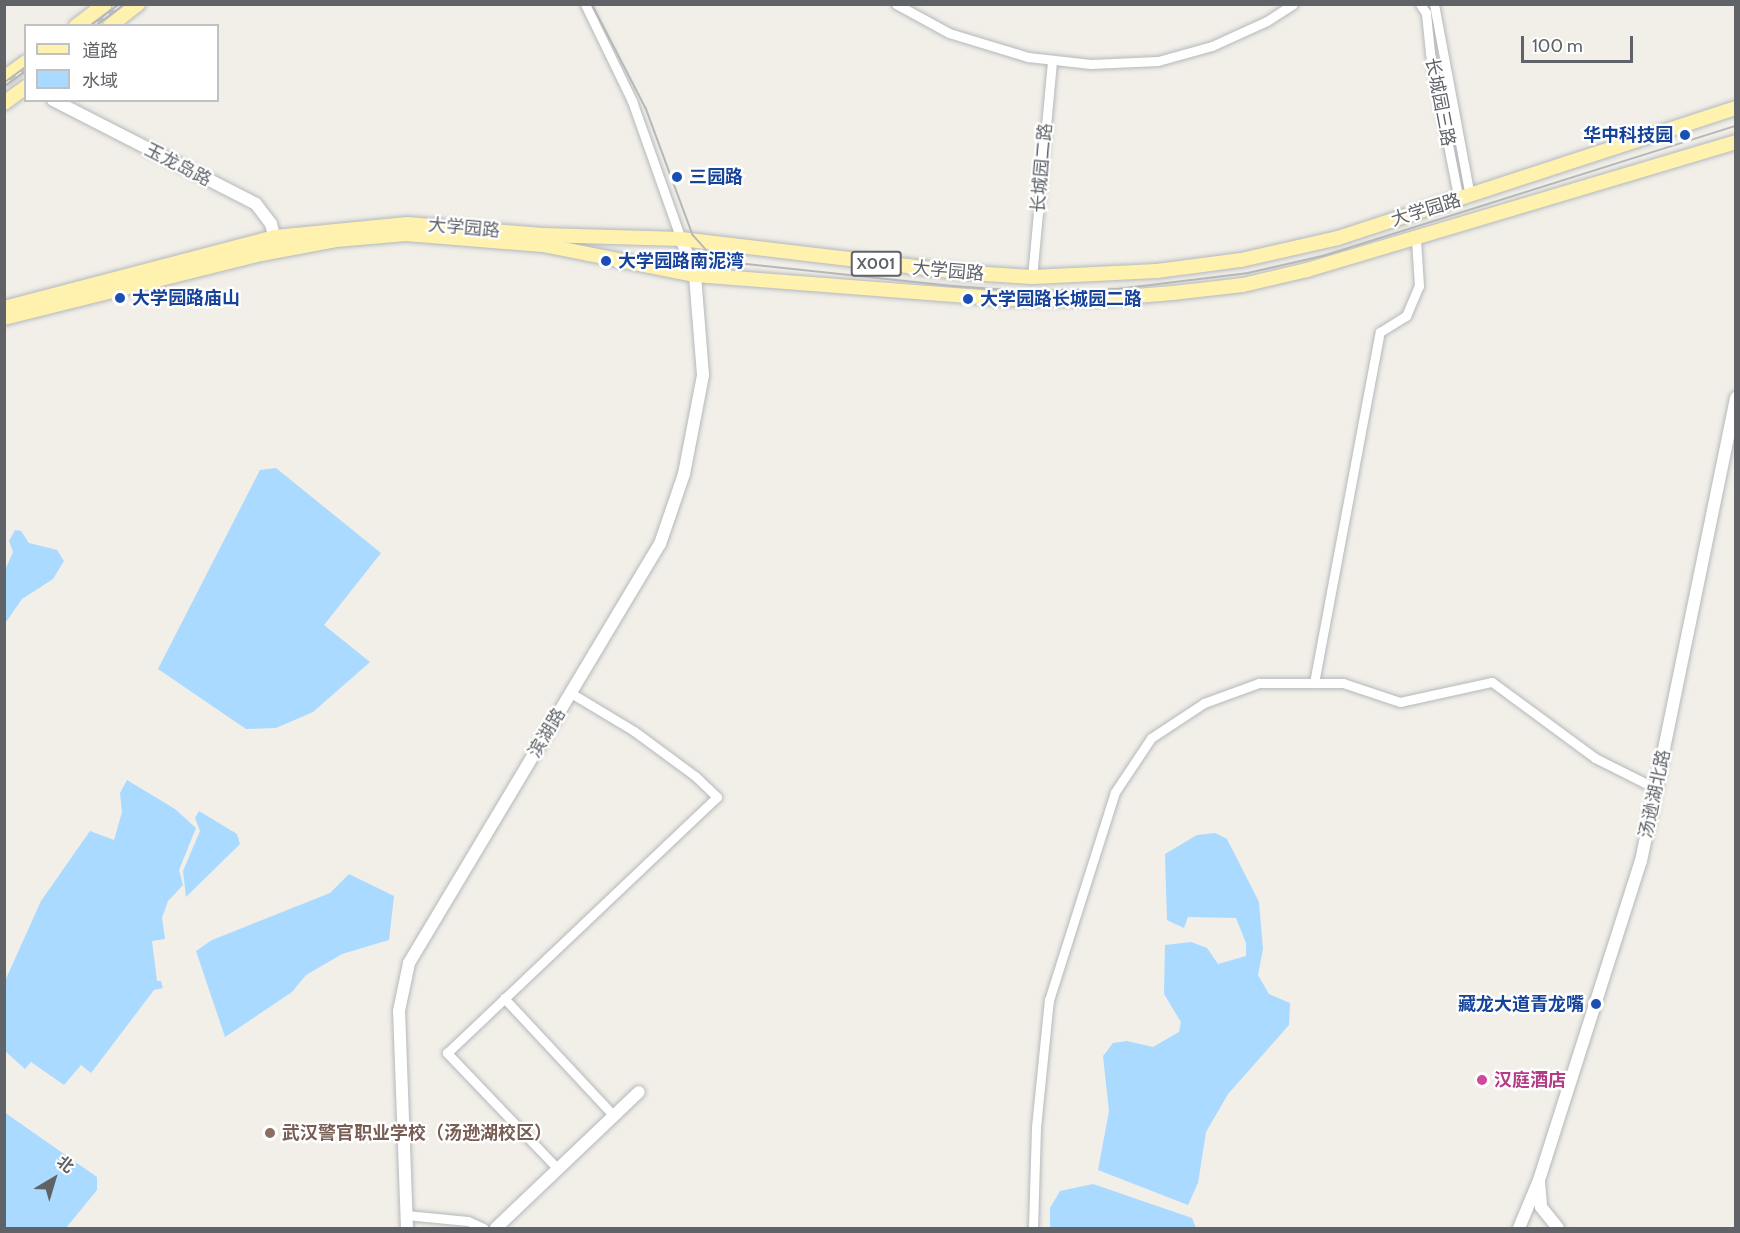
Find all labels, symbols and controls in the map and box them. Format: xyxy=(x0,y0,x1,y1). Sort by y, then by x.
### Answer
legend xyxy=(24,24,219,102)
scale bar xyxy=(1524,24,1636,62)
text: 100 m xyxy=(1532,35,1583,57)
text: 道路 xyxy=(82,40,118,62)
street label: 长城园三路 xyxy=(1421,56,1459,148)
text: 水域 xyxy=(82,70,118,92)
street label: 长城园二路 xyxy=(1027,122,1057,214)
place label: 华中科技园 xyxy=(1583,124,1673,146)
marker: 华中科技园 xyxy=(1678,128,1692,142)
street label: 玉龙岛路 xyxy=(141,139,215,191)
place label: 三园路 xyxy=(689,166,743,188)
marker: 三园路 xyxy=(670,170,684,184)
street label: 大学园路 xyxy=(1388,189,1464,231)
street label: 大学园路 xyxy=(427,214,501,242)
place label: 大学园路南泥湾 xyxy=(618,250,744,272)
road number: X001 xyxy=(850,251,902,277)
marker: 大学园路南泥湾 xyxy=(599,254,613,268)
street label: 大学园路 xyxy=(911,257,985,285)
place label: 大学园路庙山 xyxy=(132,287,240,309)
place label: 大学园路长城园二路 xyxy=(980,288,1142,310)
marker: 大学园路庙山 xyxy=(113,291,127,305)
marker: 大学园路长城园二路 xyxy=(961,292,975,306)
street label: 滨湖路 xyxy=(524,704,570,762)
street label: 汤逊湖北路 xyxy=(1635,748,1675,840)
place label: 藏龙大道青龙嘴 xyxy=(1458,993,1584,1015)
marker: 藏龙大道青龙嘴 xyxy=(1589,997,1603,1011)
place label: 汉庭酒店 xyxy=(1494,1069,1566,1091)
marker: 汉庭酒店 xyxy=(1475,1073,1489,1087)
place label: 武汉警官职业学校（汤逊湖校区） xyxy=(282,1122,552,1144)
marker: 武汉警官职业学校（汤逊湖校区） xyxy=(263,1126,277,1140)
north arrow xyxy=(24,1149,84,1209)
text: 北 xyxy=(53,1152,78,1177)

